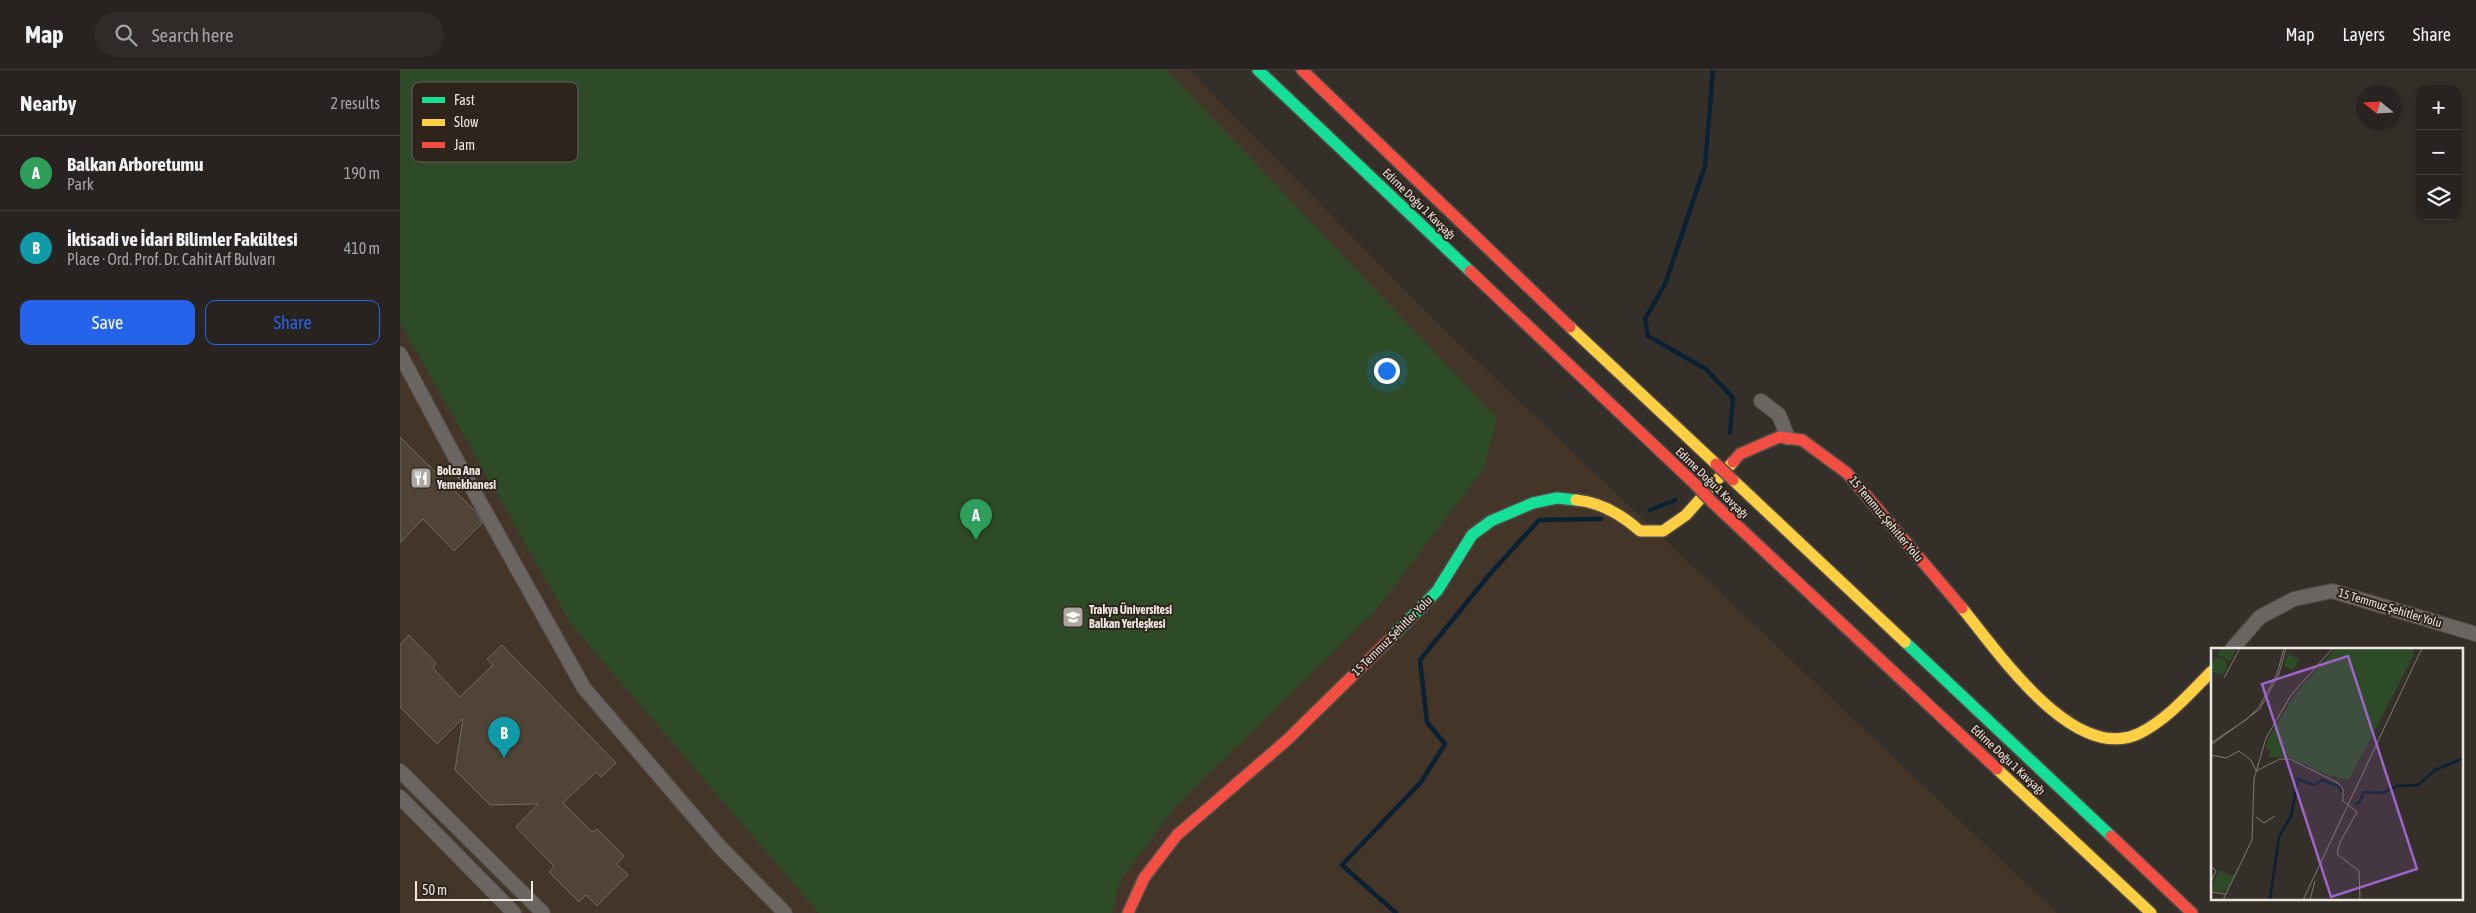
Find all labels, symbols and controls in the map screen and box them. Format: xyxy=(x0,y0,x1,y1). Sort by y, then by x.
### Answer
search box xyxy=(94,12,444,57)
text: Map xyxy=(25,21,64,48)
icon: search xyxy=(112,21,140,49)
text: Search here xyxy=(152,24,234,46)
text: Map xyxy=(2285,24,2314,45)
text: Layers xyxy=(2342,24,2385,45)
text: Share xyxy=(2413,24,2451,45)
legend xyxy=(412,82,578,162)
north arrow xyxy=(2356,85,2401,130)
map controls xyxy=(2416,85,2461,220)
button: + xyxy=(2416,85,2461,130)
text: Nearby xyxy=(20,91,76,115)
text: Fast xyxy=(454,92,475,108)
text: 2 results xyxy=(330,94,380,112)
text: Slow xyxy=(454,114,479,130)
button: − xyxy=(2416,130,2461,175)
text: Jam xyxy=(454,137,475,153)
text: Balkan Arboretumu xyxy=(67,153,203,175)
text: A xyxy=(32,164,40,182)
text: 190 m xyxy=(344,164,380,182)
street label: Edirne Doğu 1 Kavşağı xyxy=(1380,166,1458,242)
text: Park xyxy=(67,175,94,193)
button: layers xyxy=(2416,175,2461,220)
text: İktisadi ve İdari Bilimler Fakültesi xyxy=(67,228,298,250)
text: B xyxy=(32,239,40,257)
text: 410 m xyxy=(344,239,380,257)
text: Place · Ord. Prof. Dr. Cahit Arf Bulvarı xyxy=(67,250,275,268)
button: Save xyxy=(20,300,195,345)
button: Share xyxy=(205,300,380,345)
your location xyxy=(1374,358,1400,384)
street label: Edirne Doğu 1 Kavşağı xyxy=(1673,445,1751,521)
place label: Bolca Ana Yemekhanesi xyxy=(436,464,496,492)
restaurant icon: Bolca Ana Yemekhanesi xyxy=(409,466,433,490)
street label: 15 Temmuz Şehitler Yolu xyxy=(1846,473,1926,565)
pin: A xyxy=(960,499,992,540)
street label: 15 Temmuz Şehitler Yolu xyxy=(2337,586,2444,630)
street label: 15 Temmuz Şehitler Yolu xyxy=(1349,593,1435,679)
place label: Trakya Üniversitesi Balkan Yerleşkesi xyxy=(1089,602,1172,631)
school or university icon: Trakya Üniversitesi Balkan Yerleşkesi xyxy=(1061,605,1085,629)
inset map xyxy=(2211,648,2464,900)
pin: B xyxy=(488,717,520,758)
street label: Edirne Doğu 1 Kavşağı xyxy=(1968,722,2048,798)
scale bar xyxy=(415,878,532,901)
text: 50 m xyxy=(422,882,447,898)

